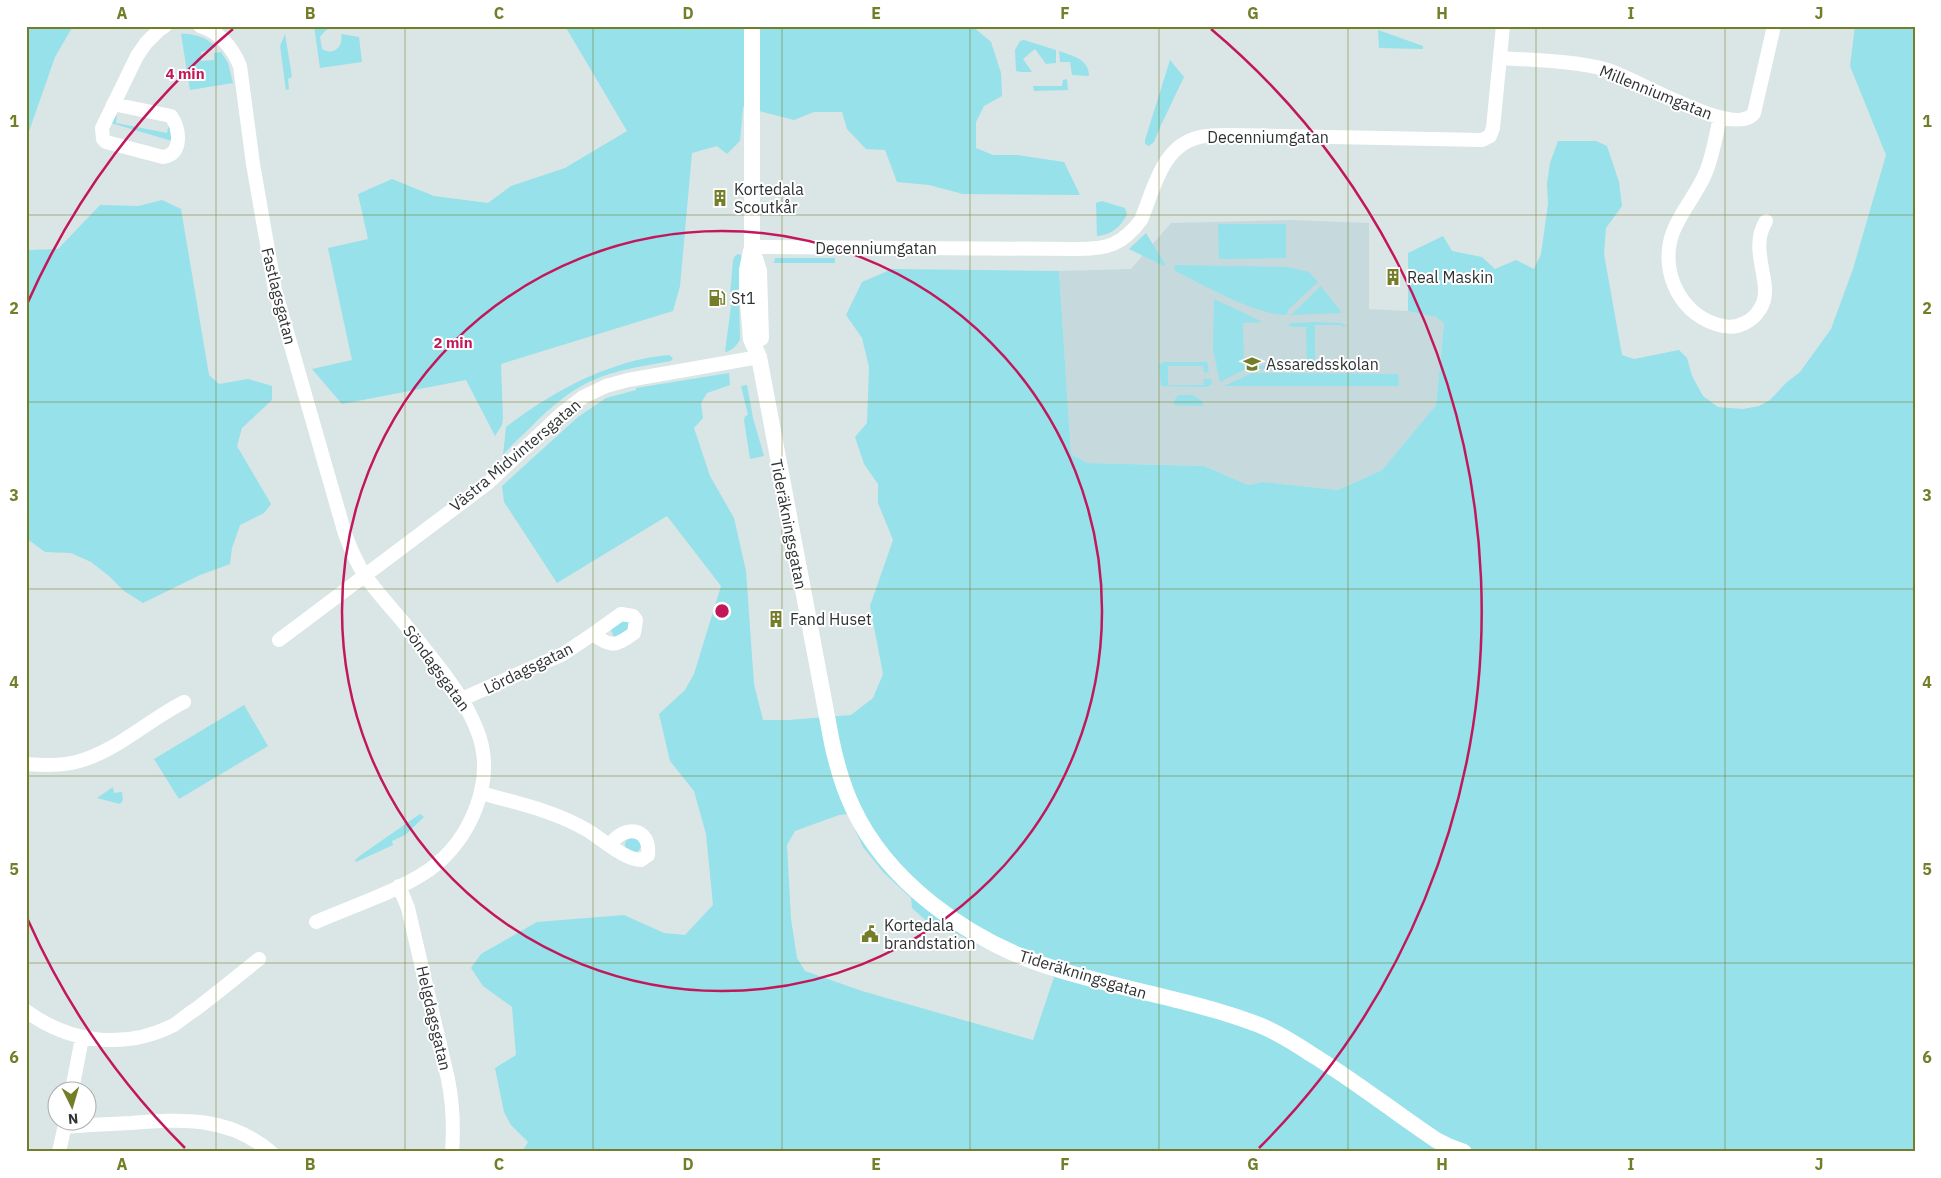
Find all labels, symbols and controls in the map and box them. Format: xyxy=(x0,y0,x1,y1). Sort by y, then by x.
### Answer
text: A xyxy=(117,3,128,23)
text: B xyxy=(305,3,316,23)
text: C xyxy=(494,3,504,23)
text: D xyxy=(682,3,694,23)
text: E xyxy=(871,3,881,23)
text: F xyxy=(1060,3,1070,23)
text: G xyxy=(1247,3,1259,23)
text: H xyxy=(1436,3,1448,23)
text: I xyxy=(1628,3,1635,23)
text: J xyxy=(1815,3,1823,23)
street label: Millenniumgatan xyxy=(1597,60,1715,124)
text: 4 min xyxy=(165,64,205,83)
text: 1 xyxy=(9,111,19,131)
text: 1 xyxy=(1922,111,1932,131)
street label: Decenniumgatan xyxy=(1207,127,1329,147)
place label: Kortedala Scoutkår xyxy=(734,179,804,217)
building icon: Kortedala Scoutkår xyxy=(710,188,730,208)
street label: Decenniumgatan xyxy=(815,238,937,258)
street label: Fastlagsgatan xyxy=(257,245,301,347)
building icon: Real Maskin xyxy=(1383,267,1403,287)
place label: Real Maskin xyxy=(1407,267,1493,287)
fuel station icon: St1 xyxy=(707,288,727,308)
place label: St1 xyxy=(731,288,756,308)
text: 2 xyxy=(9,298,19,318)
text: 2 xyxy=(1922,298,1932,318)
text: 2 min xyxy=(433,333,473,352)
school or university icon: Assaredsskolan xyxy=(1242,354,1262,374)
place label: Assaredsskolan xyxy=(1266,354,1379,374)
street label: Västra Midvintersgatan xyxy=(446,394,584,516)
street label: Tideräkningsgatan xyxy=(767,457,811,591)
text: 3 xyxy=(9,485,19,505)
text: 3 xyxy=(1922,485,1932,505)
centre of rings xyxy=(713,602,731,620)
building icon: Fand Huset xyxy=(766,609,786,629)
place label: Fand Huset xyxy=(790,609,872,629)
street label: Söndagsgatan xyxy=(399,621,475,715)
street label: Lördagsgatan xyxy=(480,638,576,698)
text: 4 xyxy=(9,672,19,692)
text: 4 xyxy=(1922,672,1932,692)
text: 5 xyxy=(9,859,19,879)
text: 5 xyxy=(1922,859,1932,879)
place label: Kortedala brandstation xyxy=(884,915,976,953)
public building icon: Kortedala brandstation xyxy=(860,924,880,944)
street label: Tideräkningsgatan xyxy=(1017,945,1149,1003)
street label: Helgdagsgatan xyxy=(412,964,456,1072)
text: 6 xyxy=(9,1047,19,1067)
text: 6 xyxy=(1922,1047,1932,1067)
north arrow xyxy=(48,1080,98,1130)
text: N xyxy=(67,1110,79,1128)
text: A xyxy=(117,1154,128,1174)
text: B xyxy=(305,1154,316,1174)
text: C xyxy=(494,1154,504,1174)
text: D xyxy=(682,1154,694,1174)
text: E xyxy=(871,1154,881,1174)
text: F xyxy=(1060,1154,1070,1174)
text: G xyxy=(1247,1154,1259,1174)
text: H xyxy=(1436,1154,1448,1174)
text: I xyxy=(1628,1154,1635,1174)
text: J xyxy=(1815,1154,1823,1174)

